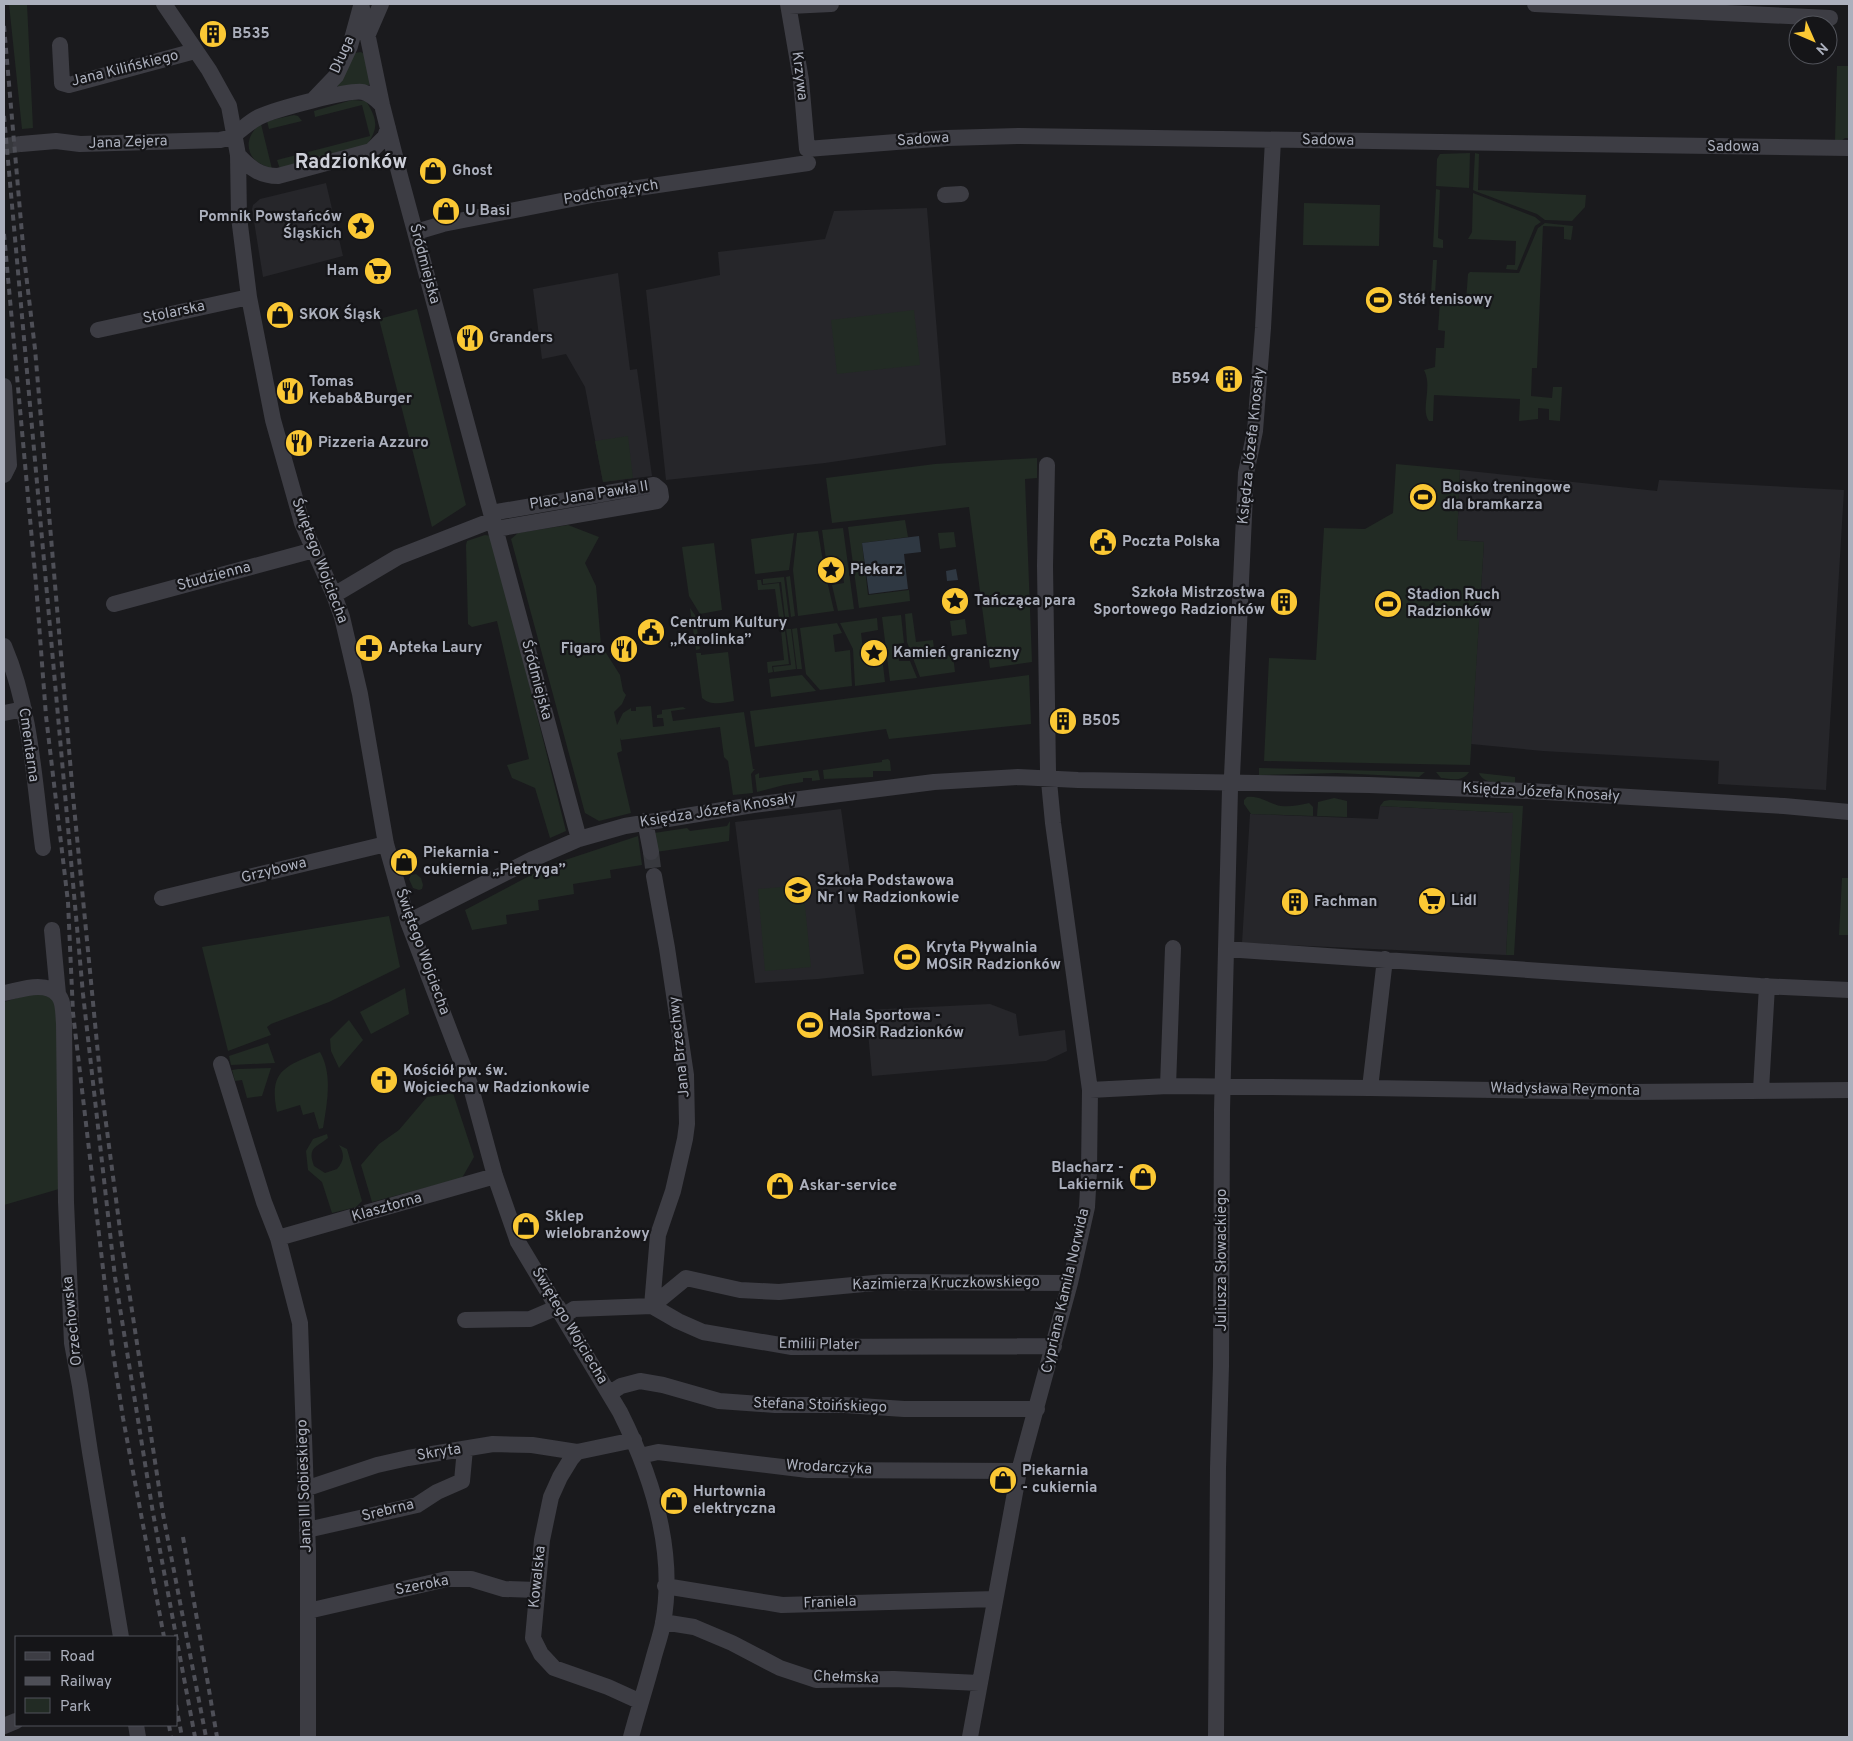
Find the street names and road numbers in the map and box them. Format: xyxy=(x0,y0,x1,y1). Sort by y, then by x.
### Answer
street label: Długa xyxy=(326,33,360,77)
street label: Jana Kilińskiego xyxy=(69,46,181,92)
street label: Krzywa xyxy=(787,50,811,102)
street label: Sadowa xyxy=(896,129,950,151)
street label: Sadowa xyxy=(1302,131,1354,151)
street label: Jana Zejera xyxy=(88,132,168,154)
street label: Sadowa xyxy=(1707,138,1759,157)
street label: Podchorążych xyxy=(562,176,660,210)
street label: Śródmiejska xyxy=(404,221,446,306)
street label: Stolarska xyxy=(141,297,207,329)
street label: Księdza Józefa Knosały xyxy=(1234,366,1270,525)
street label: Plac Jana Pawła II xyxy=(528,477,650,515)
street label: Świętego Wojciecha xyxy=(286,495,354,626)
street label: Studzienna xyxy=(175,558,253,596)
street label: Śródmiejska xyxy=(516,637,558,722)
street label: Cmentarna xyxy=(13,707,43,783)
street label: Księdza Józefa Knosały xyxy=(1462,779,1620,807)
street label: Księdza Józefa Knosały xyxy=(639,789,798,833)
street label: Grzybowa xyxy=(239,854,309,888)
street label: Świętego Wojciecha xyxy=(390,886,456,1018)
street label: Jana Brzechwy xyxy=(665,995,695,1099)
street label: Władysława Reymonta xyxy=(1490,1079,1640,1101)
street label: Klasztorna xyxy=(350,1189,424,1227)
street label: Juliusza Słowackiego xyxy=(1213,1189,1232,1331)
street label: Cypriana Kamila Norwida xyxy=(1038,1207,1094,1375)
street label: Świętego Wojciecha xyxy=(527,1263,613,1388)
street label: Kazimierza Kruczkowskiego xyxy=(852,1273,1040,1295)
street label: Orzechowska xyxy=(59,1275,87,1367)
street label: Emilii Plater xyxy=(778,1335,860,1355)
street label: Stefana Stoińskiego xyxy=(753,1394,887,1418)
street label: Jana III Sobieskiego xyxy=(293,1419,317,1553)
street label: Skryta xyxy=(416,1440,462,1466)
street label: Wrodarczyka xyxy=(786,1456,872,1480)
street label: Srebrna xyxy=(360,1495,416,1527)
street label: Kowalska xyxy=(525,1545,551,1609)
street label: Szeroka xyxy=(394,1572,450,1600)
street label: Franiela xyxy=(803,1593,857,1613)
street label: Chełmska xyxy=(813,1667,879,1689)

